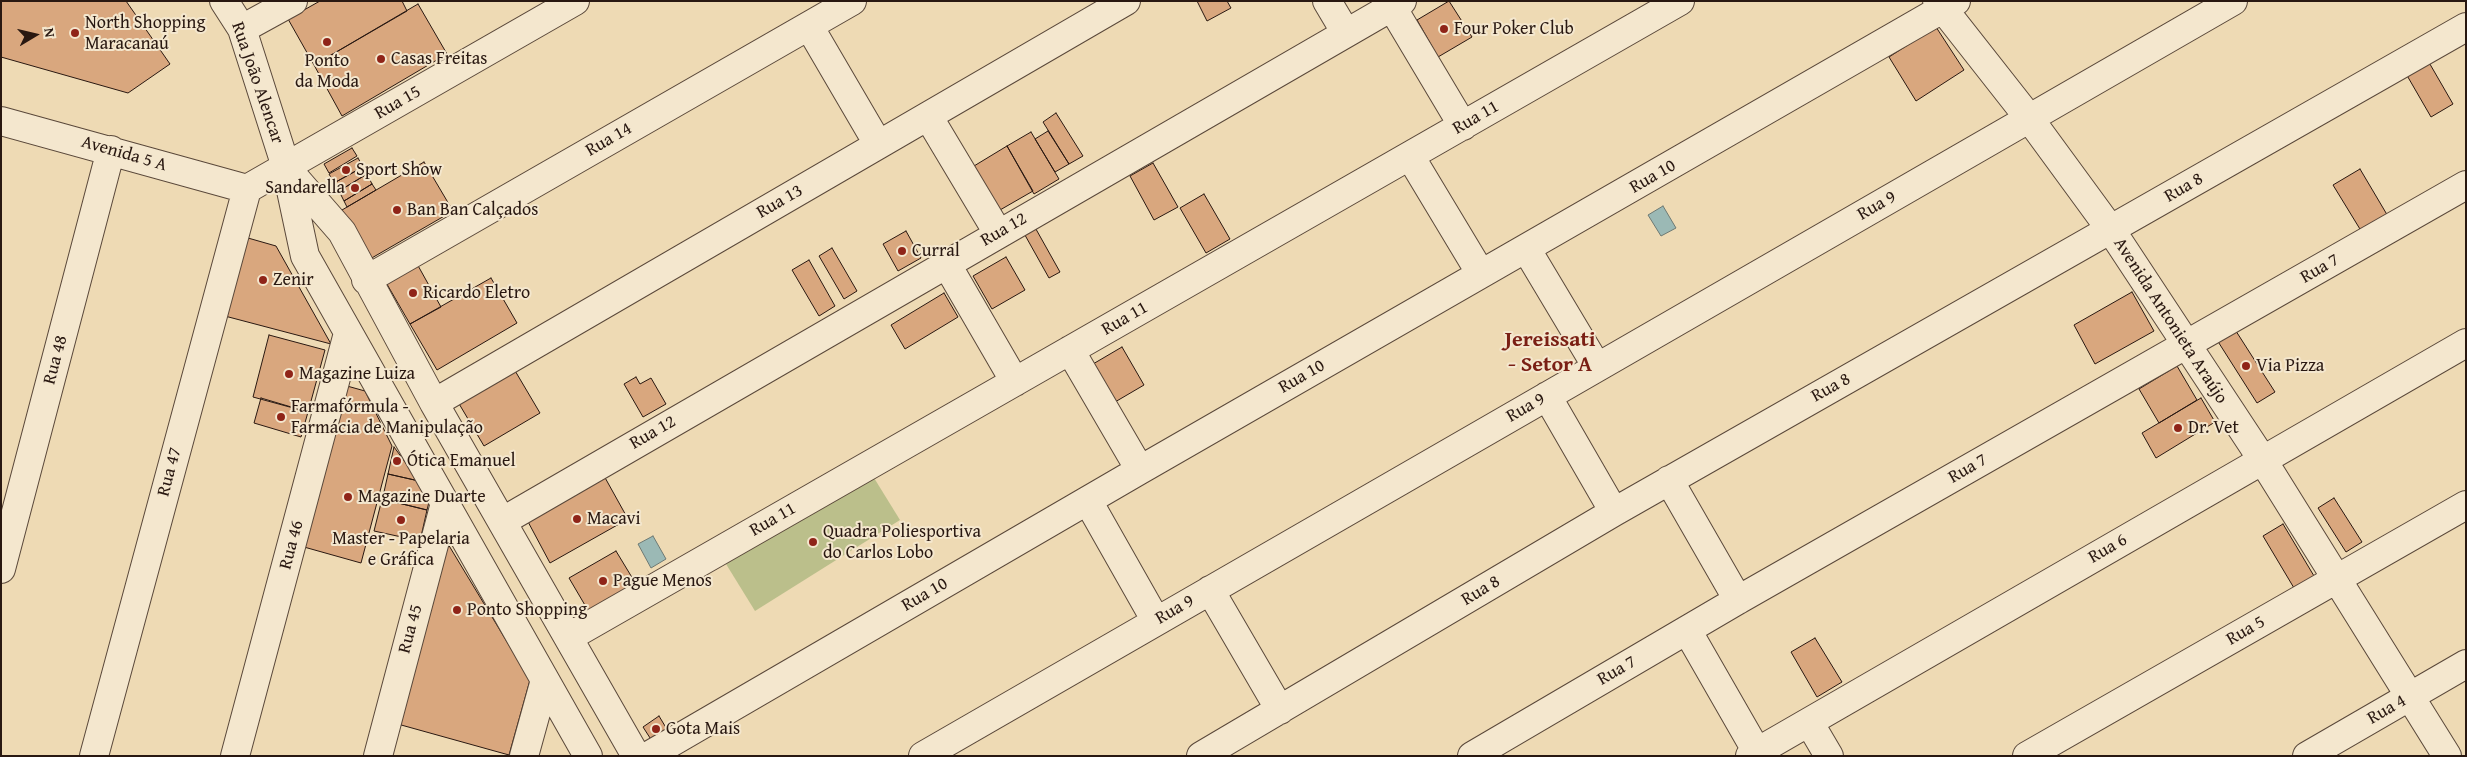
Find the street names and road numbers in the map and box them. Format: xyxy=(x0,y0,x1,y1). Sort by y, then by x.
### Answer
street label: Rua João Alencar xyxy=(226,19,288,147)
street label: Rua 15 xyxy=(371,81,425,125)
street label: Rua 11 xyxy=(1449,96,1503,140)
street label: Rua 14 xyxy=(582,118,636,162)
street label: Avenida 5 A xyxy=(79,132,169,176)
street label: Rua 10 xyxy=(1626,155,1680,199)
street label: Rua 8 xyxy=(2161,168,2207,208)
street label: Rua 13 xyxy=(753,180,807,224)
street label: Rua 9 xyxy=(1854,186,1900,226)
street label: Rua 12 xyxy=(977,208,1031,252)
street label: Avenida Antonieta Araújo xyxy=(2108,234,2232,408)
street label: Rua 7 xyxy=(2297,249,2343,289)
street label: Rua 11 xyxy=(1098,297,1152,341)
street label: Rua 48 xyxy=(39,333,73,387)
street label: Rua 10 xyxy=(1275,355,1329,399)
street label: Rua 8 xyxy=(1808,369,1854,407)
street label: Rua 9 xyxy=(1503,388,1549,428)
street label: Rua 12 xyxy=(626,411,680,455)
street label: Rua 47 xyxy=(153,445,187,499)
street label: Rua 7 xyxy=(1945,449,1991,489)
street label: Rua 11 xyxy=(746,498,800,542)
street label: Rua 46 xyxy=(275,518,309,572)
street label: Rua 6 xyxy=(2085,529,2131,569)
street label: Rua 8 xyxy=(1458,571,1504,611)
street label: Rua 10 xyxy=(898,573,952,617)
street label: Rua 9 xyxy=(1152,590,1198,630)
street label: Rua 45 xyxy=(394,602,428,656)
street label: Rua 5 xyxy=(2223,611,2269,651)
street label: Rua 7 xyxy=(1594,651,1640,691)
street label: Rua 4 xyxy=(2364,690,2410,730)

